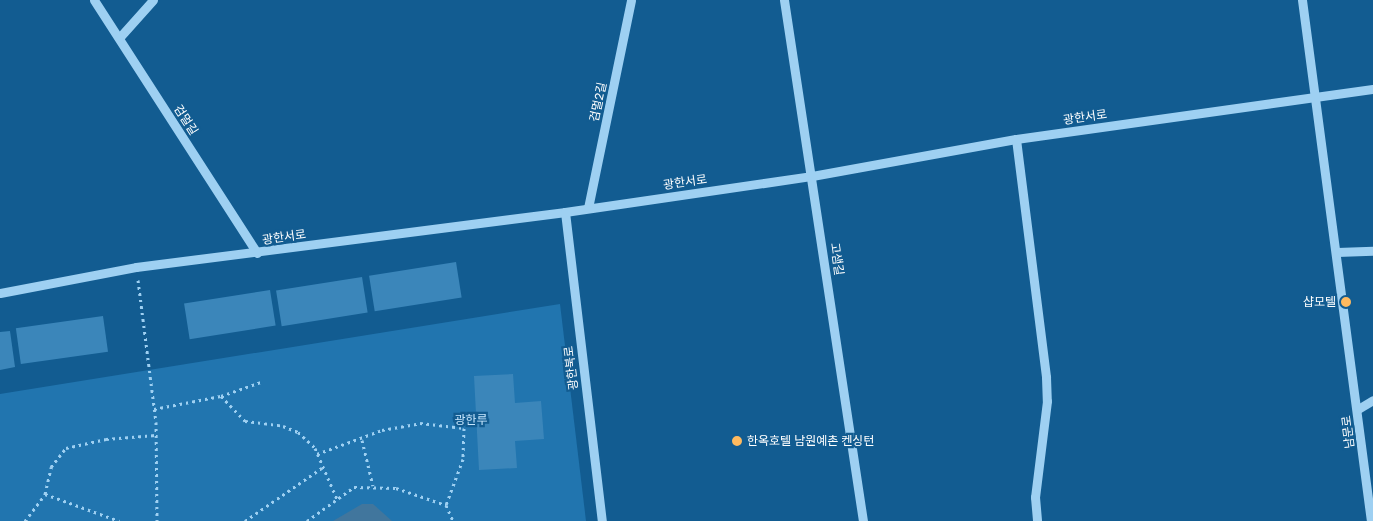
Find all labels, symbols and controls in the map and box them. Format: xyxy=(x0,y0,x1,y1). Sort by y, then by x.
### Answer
street label: 검멀2길 xyxy=(587,81,609,123)
street label: 검멀길 xyxy=(171,102,201,138)
street label: 광한서로 xyxy=(1062,107,1108,127)
street label: 광한서로 xyxy=(662,172,708,192)
street label: 광한서로 xyxy=(261,227,307,247)
street label: 고샘길 xyxy=(828,242,846,276)
place label: 샵모텔 xyxy=(1303,295,1336,309)
marker: 샵모텔 xyxy=(1340,296,1352,308)
street label: 광한북로 xyxy=(561,345,581,391)
park label: 광한루 xyxy=(454,413,488,427)
street label: 남문로 xyxy=(1339,415,1357,449)
place label: 한옥호텔 남원예촌 켄싱턴 xyxy=(747,434,874,448)
marker: 한옥호텔 남원예촌 켄싱턴 xyxy=(731,435,743,447)

